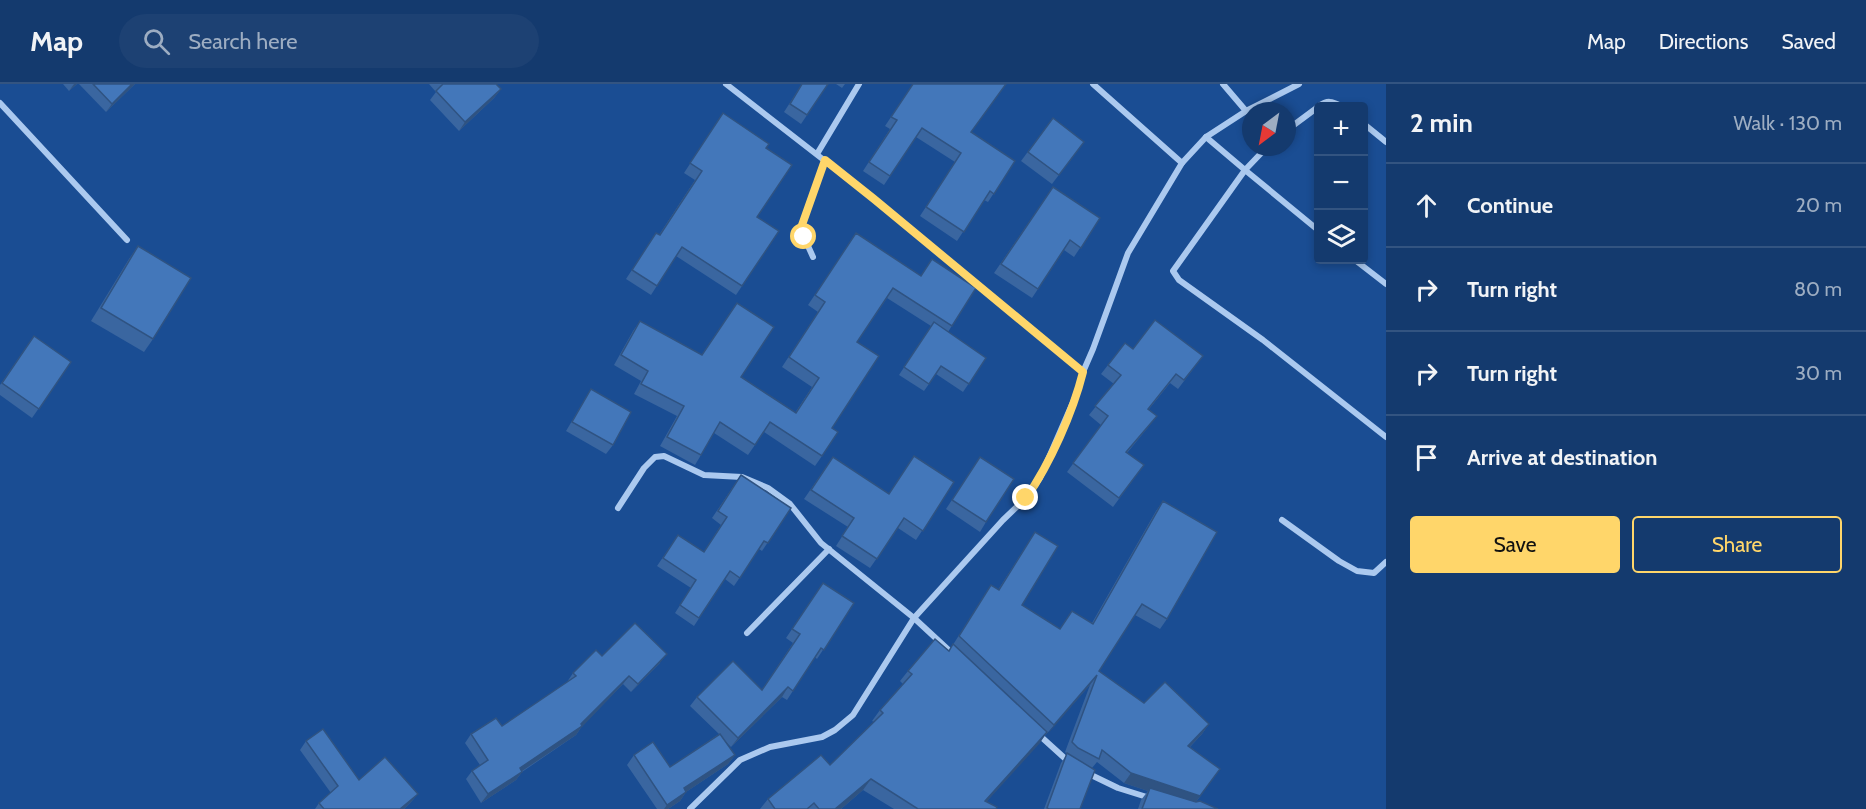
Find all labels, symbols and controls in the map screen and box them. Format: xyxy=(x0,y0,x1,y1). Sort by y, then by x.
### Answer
search box xyxy=(119,14,539,68)
text: Map xyxy=(30,24,83,58)
icon: search xyxy=(140,25,173,58)
text: Search here xyxy=(188,28,297,55)
text: Map xyxy=(1587,29,1626,54)
text: Directions xyxy=(1659,29,1748,54)
text: Saved xyxy=(1781,29,1836,54)
north arrow xyxy=(1242,102,1296,156)
map controls xyxy=(1314,102,1368,264)
button: + xyxy=(1314,102,1368,156)
text: 2 min xyxy=(1410,107,1473,139)
text: Walk · 130 m xyxy=(1734,111,1842,135)
button: − xyxy=(1314,156,1368,210)
icon: ahead xyxy=(1410,189,1443,222)
text: Continue xyxy=(1467,192,1553,219)
text: 20 m xyxy=(1796,193,1842,217)
button: layers xyxy=(1314,210,1368,264)
route start xyxy=(790,223,816,249)
icon: right xyxy=(1410,273,1443,306)
text: Turn right xyxy=(1467,276,1557,303)
text: 80 m xyxy=(1794,277,1842,301)
icon: right xyxy=(1410,357,1443,390)
text: Turn right xyxy=(1467,360,1557,387)
text: 30 m xyxy=(1795,361,1842,385)
icon: arrive xyxy=(1410,441,1443,474)
text: Arrive at destination xyxy=(1467,444,1657,471)
route end xyxy=(1012,484,1038,510)
button: Save xyxy=(1410,516,1620,573)
button: Share xyxy=(1632,516,1842,573)

